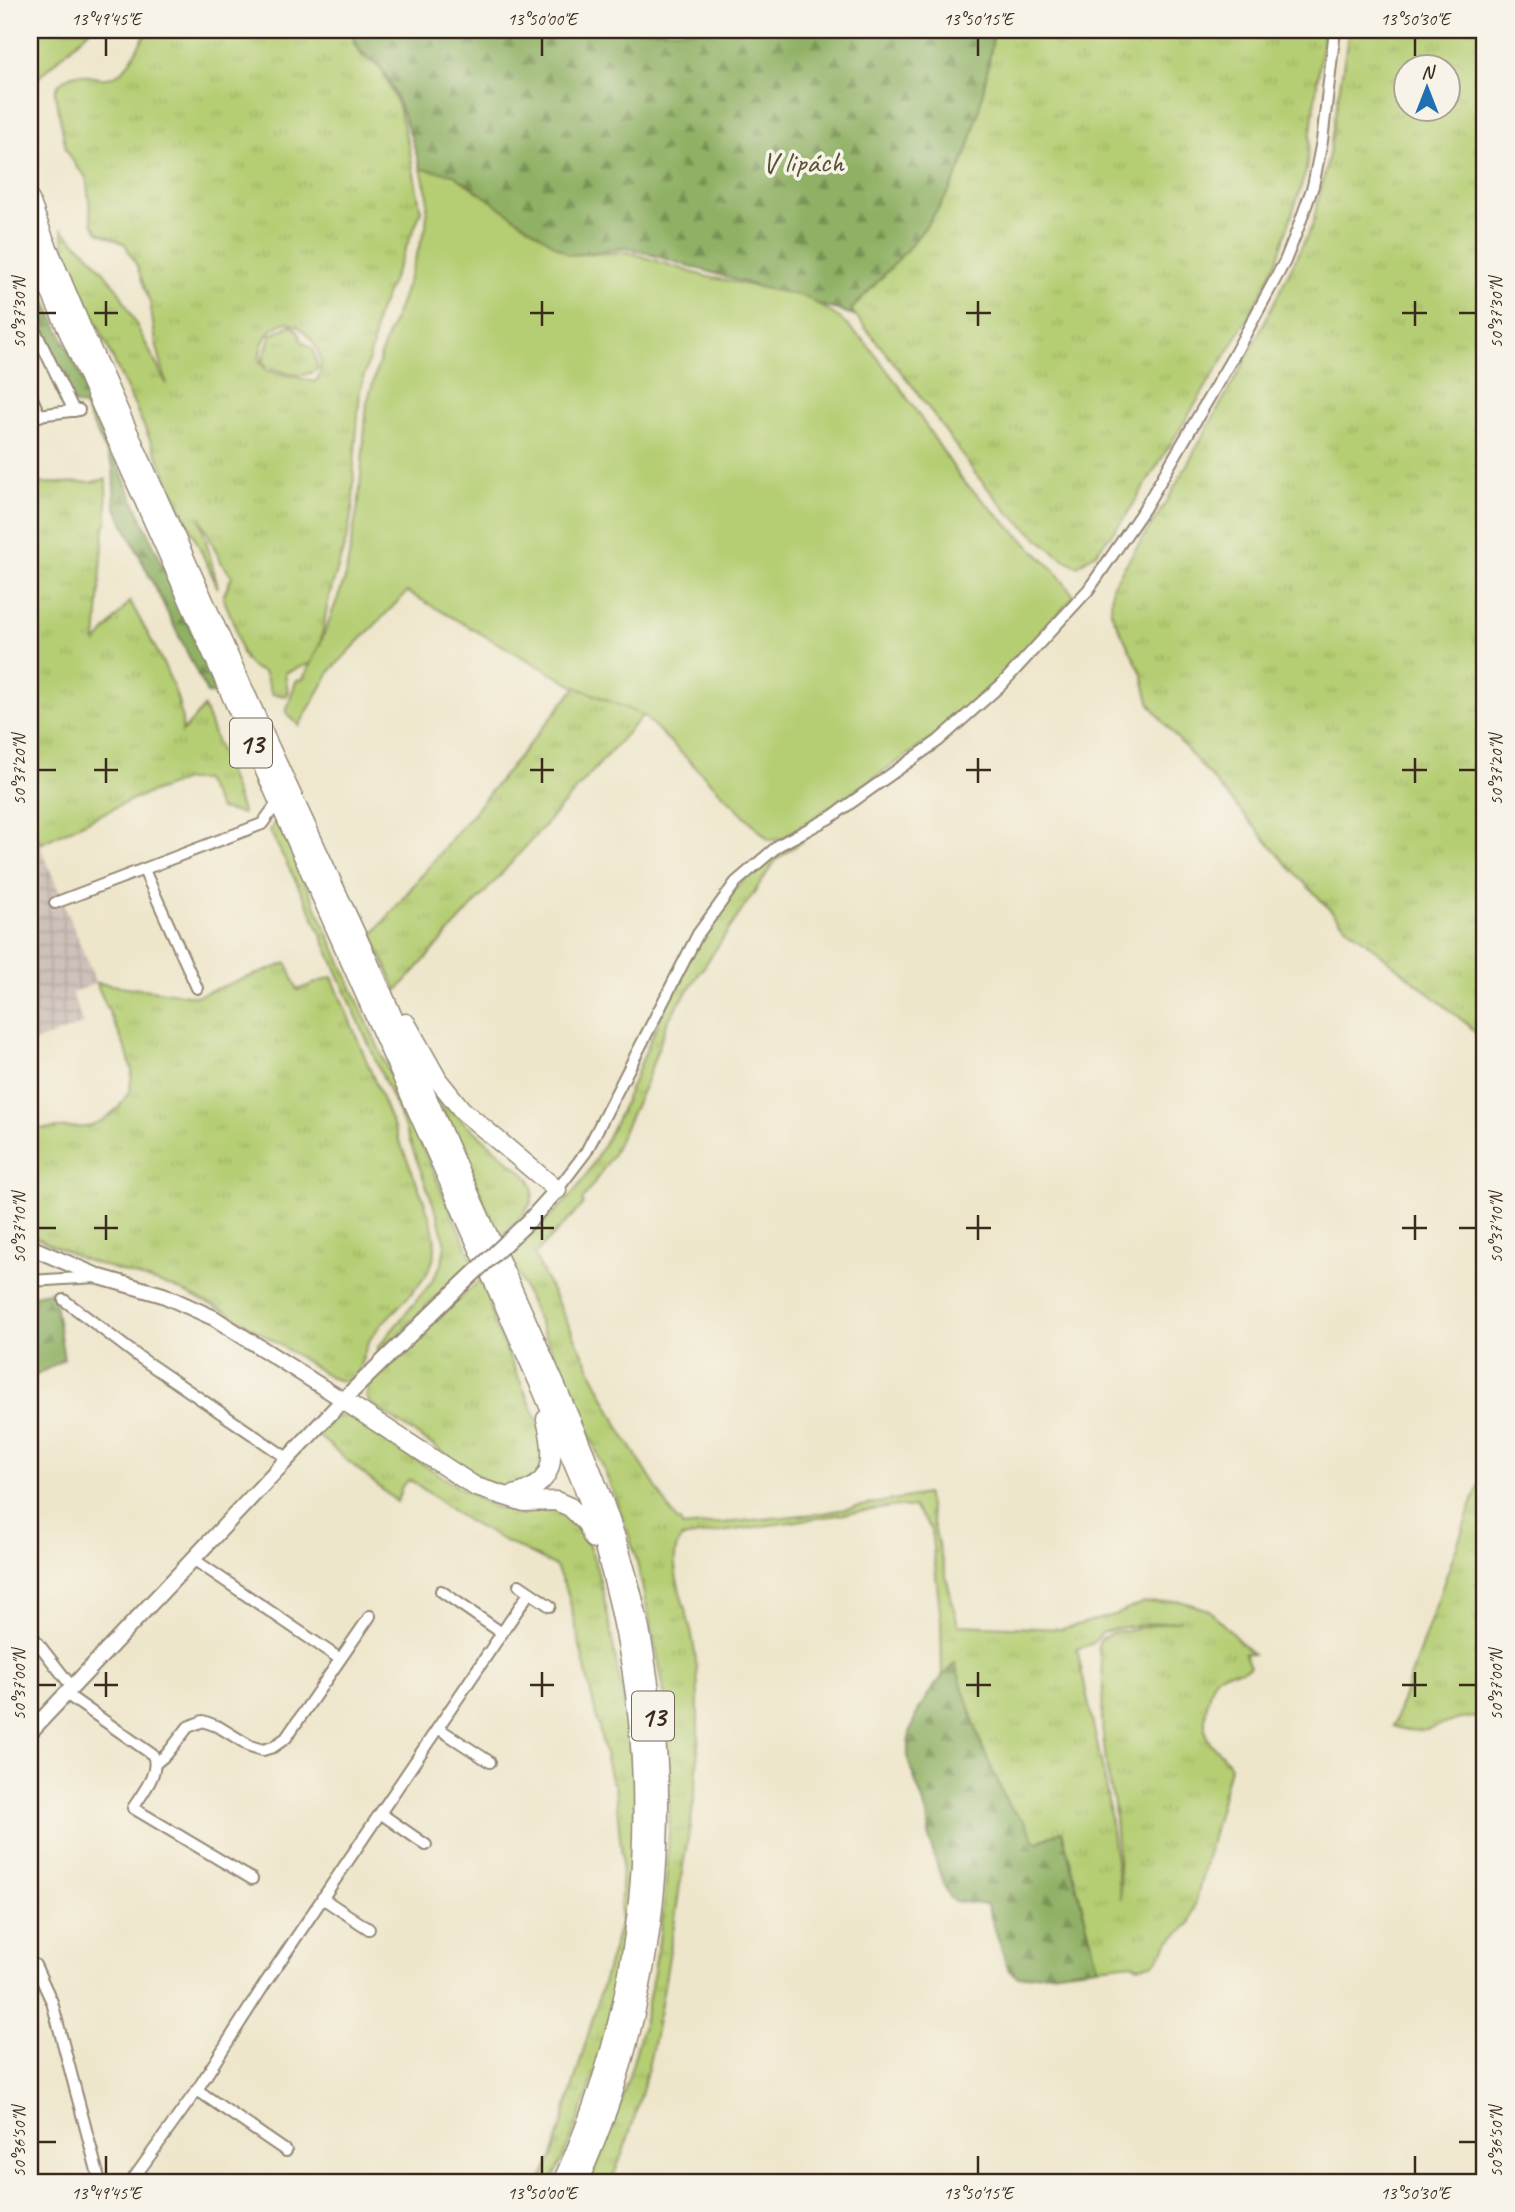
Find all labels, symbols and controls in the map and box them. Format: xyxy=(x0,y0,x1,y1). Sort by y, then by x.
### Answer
text: 13°49'45"E xyxy=(71,8,143,30)
text: 13°50'00"E xyxy=(507,8,579,30)
text: 13°50'15"E xyxy=(943,8,1015,30)
text: 13°50'30"E xyxy=(1380,8,1452,30)
north arrow xyxy=(1392,52,1462,122)
text: N xyxy=(1421,60,1436,84)
park label: V lipách xyxy=(762,143,845,181)
text: 50°37'30"N xyxy=(8,274,30,348)
text: 50°37'30"N xyxy=(1485,274,1507,348)
road number: 13 xyxy=(230,718,272,768)
text: 50°37'20"N xyxy=(8,731,30,805)
text: 50°37'20"N xyxy=(1485,731,1507,805)
text: 50°37'10"N xyxy=(8,1189,30,1263)
text: 50°37'10"N xyxy=(1485,1189,1507,1263)
text: 50°37'00"N xyxy=(8,1646,30,1720)
text: 50°37'00"N xyxy=(1485,1646,1507,1720)
road number: 13 xyxy=(632,1692,674,1740)
text: 50°36'50"N xyxy=(8,2103,30,2177)
text: 50°36'50"N xyxy=(1485,2103,1507,2177)
text: 13°49'45"E xyxy=(71,2182,143,2204)
text: 13°50'00"E xyxy=(507,2182,579,2204)
text: 13°50'15"E xyxy=(943,2182,1015,2204)
text: 13°50'30"E xyxy=(1380,2182,1452,2204)

